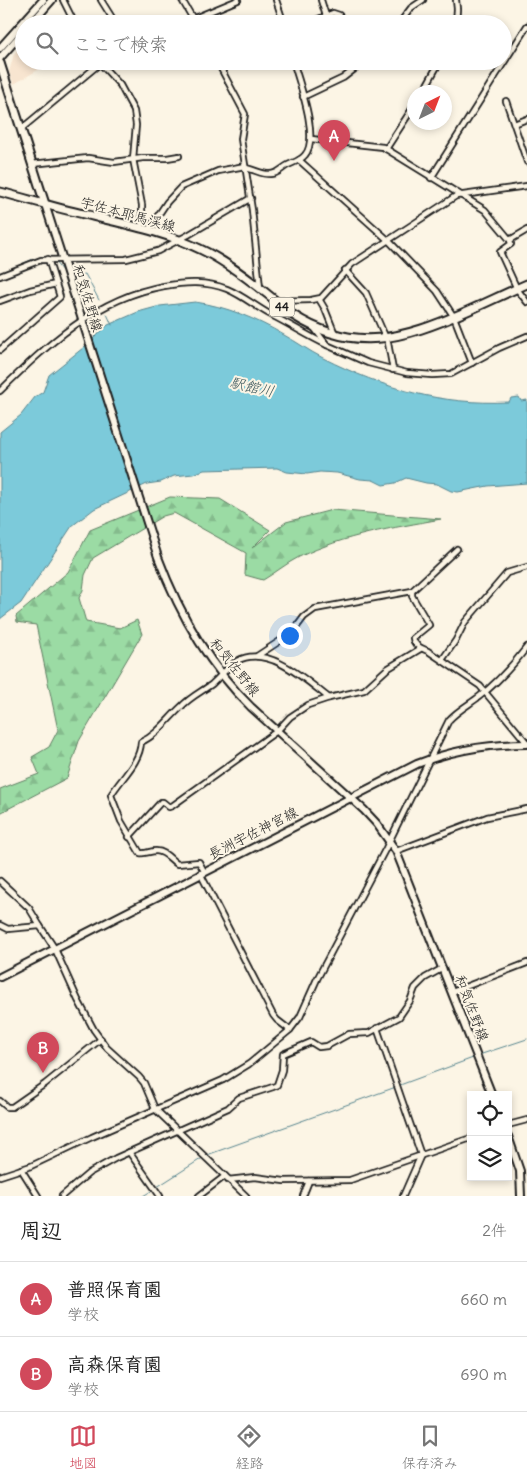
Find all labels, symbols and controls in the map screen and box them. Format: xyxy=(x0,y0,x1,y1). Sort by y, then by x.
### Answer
search box xyxy=(15,15,512,70)
icon: search xyxy=(33,29,61,57)
text: ここで検索 xyxy=(73,32,168,56)
north arrow xyxy=(407,85,452,130)
pin: A xyxy=(318,120,350,161)
street label: 宇佐本耶馬渓線 xyxy=(78,193,178,235)
street label: 和気佐野線 xyxy=(69,262,107,334)
road number: 44 xyxy=(270,298,294,316)
water label: 駅館川 xyxy=(228,372,276,401)
your location xyxy=(277,623,303,649)
street label: 和気佐野線 xyxy=(206,634,264,700)
street label: 長洲宇佐神宮線 xyxy=(205,803,301,863)
street label: 和気佐野線 xyxy=(451,972,493,1044)
pin: B xyxy=(27,1032,59,1073)
map controls xyxy=(467,1091,512,1181)
button: locate xyxy=(467,1091,512,1136)
button: layers xyxy=(467,1136,512,1181)
text: 周辺 xyxy=(20,1217,62,1244)
text: 2件 xyxy=(482,1220,507,1240)
text: 普照保育園 xyxy=(67,1277,162,1301)
text: A xyxy=(31,1289,41,1309)
text: 660 m xyxy=(460,1289,507,1309)
text: 学校 xyxy=(67,1304,99,1324)
text: 高森保育園 xyxy=(67,1352,162,1376)
text: B xyxy=(31,1364,41,1384)
text: 690 m xyxy=(460,1364,507,1384)
text: 学校 xyxy=(67,1379,99,1399)
tab: 地図 xyxy=(69,1422,97,1472)
tab: 経路 xyxy=(235,1422,263,1472)
tab: 保存済み xyxy=(402,1422,458,1472)

